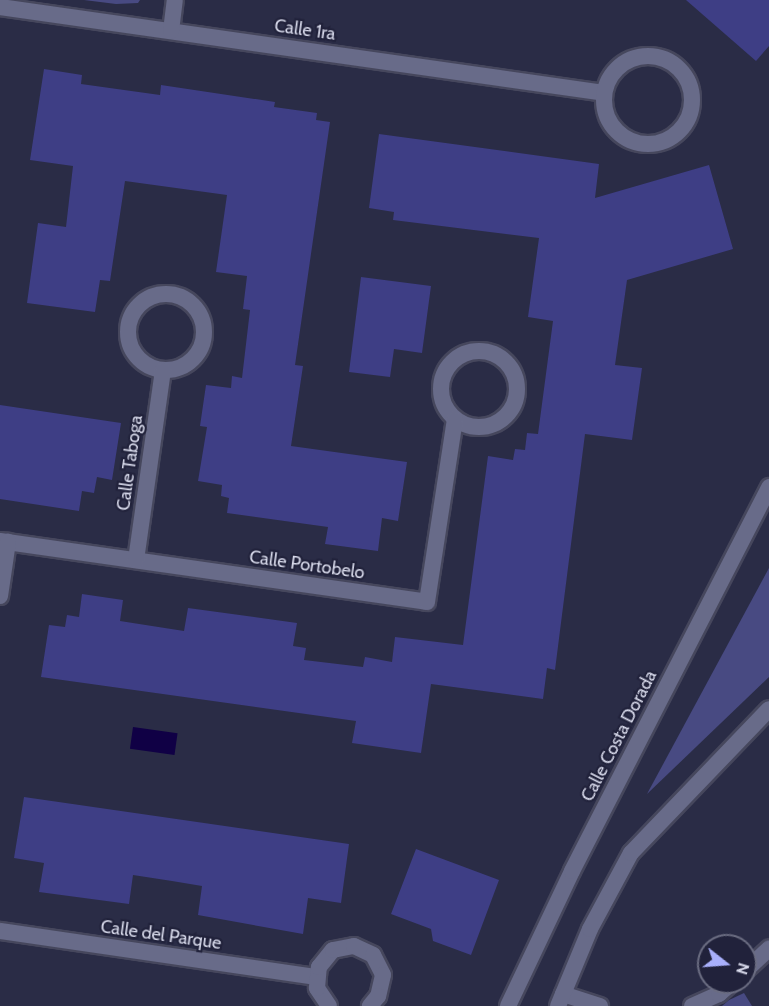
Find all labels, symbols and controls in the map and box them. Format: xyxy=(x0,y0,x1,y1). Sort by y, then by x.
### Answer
street label: Calle 1ra xyxy=(273,15,337,45)
street label: Calle Taboga xyxy=(113,414,147,512)
street label: Calle Portobelo xyxy=(248,546,366,584)
street label: Calle Costa Dorada xyxy=(577,667,661,805)
street label: Calle del Parque xyxy=(99,916,223,954)
north arrow xyxy=(697,934,757,994)
text: N xyxy=(732,961,754,977)

